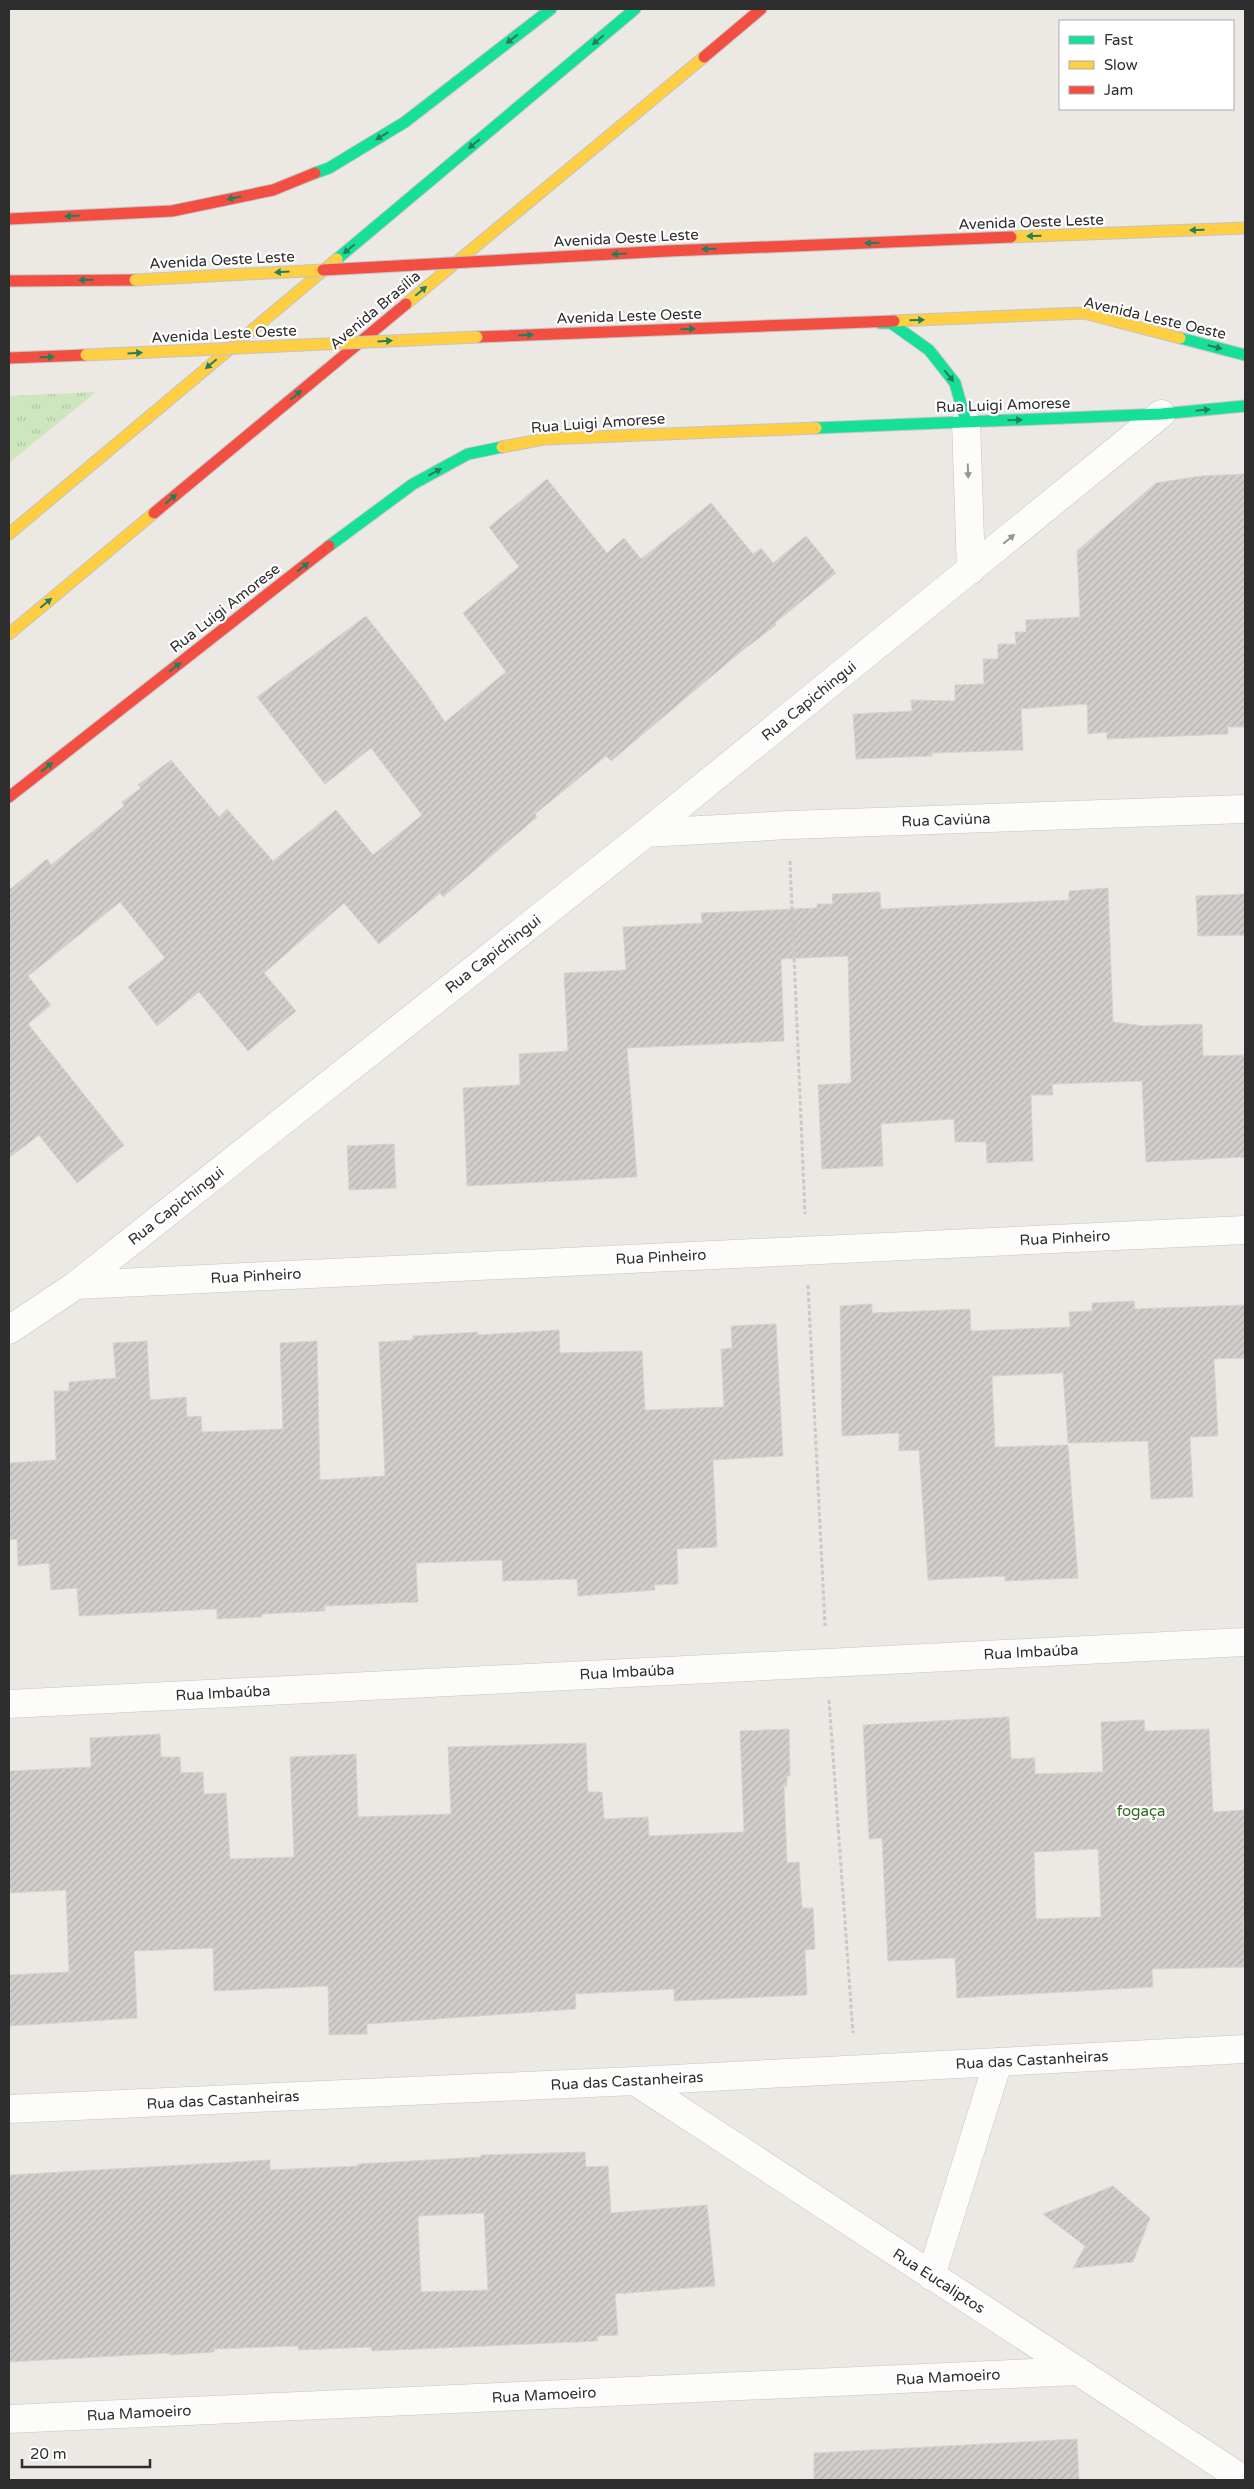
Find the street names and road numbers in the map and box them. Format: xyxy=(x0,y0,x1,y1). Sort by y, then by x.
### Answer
street label: Avenida Oeste Leste xyxy=(958,210,1104,234)
street label: Avenida Oeste Leste xyxy=(553,225,699,251)
street label: Avenida Oeste Leste xyxy=(149,247,295,273)
street label: Avenida Brasília xyxy=(326,267,424,353)
street label: Avenida Leste Oeste xyxy=(1082,293,1228,343)
street label: Avenida Leste Oeste xyxy=(556,304,702,328)
street label: Avenida Leste Oeste xyxy=(151,321,297,347)
street label: Rua Luigi Amorese xyxy=(936,394,1070,416)
street label: Rua Luigi Amorese xyxy=(530,409,666,437)
street label: Rua Luigi Amorese xyxy=(166,560,284,656)
street label: Rua Capichingui xyxy=(758,657,860,745)
street label: Rua Caviúna xyxy=(901,809,991,831)
street label: Rua Capichingui xyxy=(442,911,544,997)
street label: Rua Capichingui xyxy=(125,1163,227,1249)
street label: Rua Pinheiro xyxy=(1019,1227,1111,1249)
street label: Rua Pinheiro xyxy=(615,1246,707,1268)
street label: Rua Pinheiro xyxy=(210,1265,302,1287)
street label: Rua Imbaúba xyxy=(983,1641,1079,1663)
street label: Rua Imbaúba xyxy=(579,1661,675,1683)
street label: Rua Imbaúba xyxy=(175,1682,271,1704)
street label: Rua das Castanheiras xyxy=(955,2047,1109,2073)
street label: Rua das Castanheiras xyxy=(550,2068,704,2094)
street label: Rua das Castanheiras xyxy=(146,2087,300,2113)
street label: Rua Eucaliptos xyxy=(890,2245,988,2317)
street label: Rua Mamoeiro xyxy=(895,2365,1001,2389)
street label: Rua Mamoeiro xyxy=(491,2383,597,2407)
street label: Rua Mamoeiro xyxy=(86,2401,192,2425)

